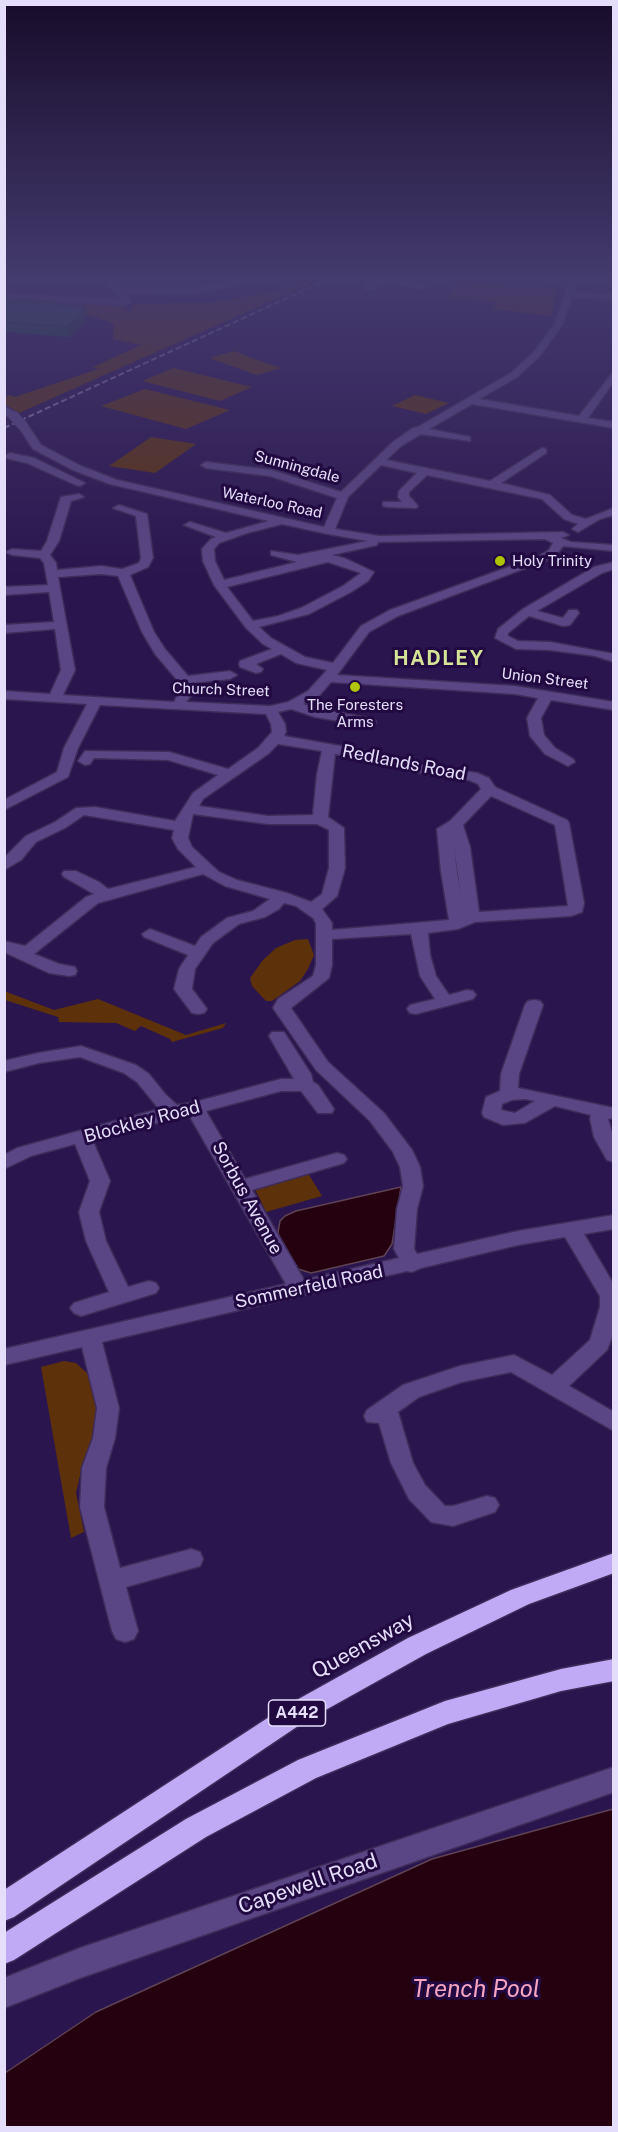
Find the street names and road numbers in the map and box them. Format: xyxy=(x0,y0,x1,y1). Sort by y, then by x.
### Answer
street label: Sunningdale xyxy=(252,447,342,487)
street label: Waterloo Road xyxy=(220,484,324,522)
street label: Union Street xyxy=(500,665,590,693)
street label: Church Street xyxy=(172,679,270,701)
street label: Redlands Road xyxy=(340,740,468,786)
street label: Blockley Road xyxy=(82,1096,202,1148)
street label: Sorbus Avenue xyxy=(207,1138,287,1258)
street label: Sommerfeld Road xyxy=(233,1261,385,1313)
street label: Queensway xyxy=(308,1608,418,1684)
road number: A442 xyxy=(268,1700,326,1726)
street label: Capewell Road xyxy=(235,1848,381,1920)

